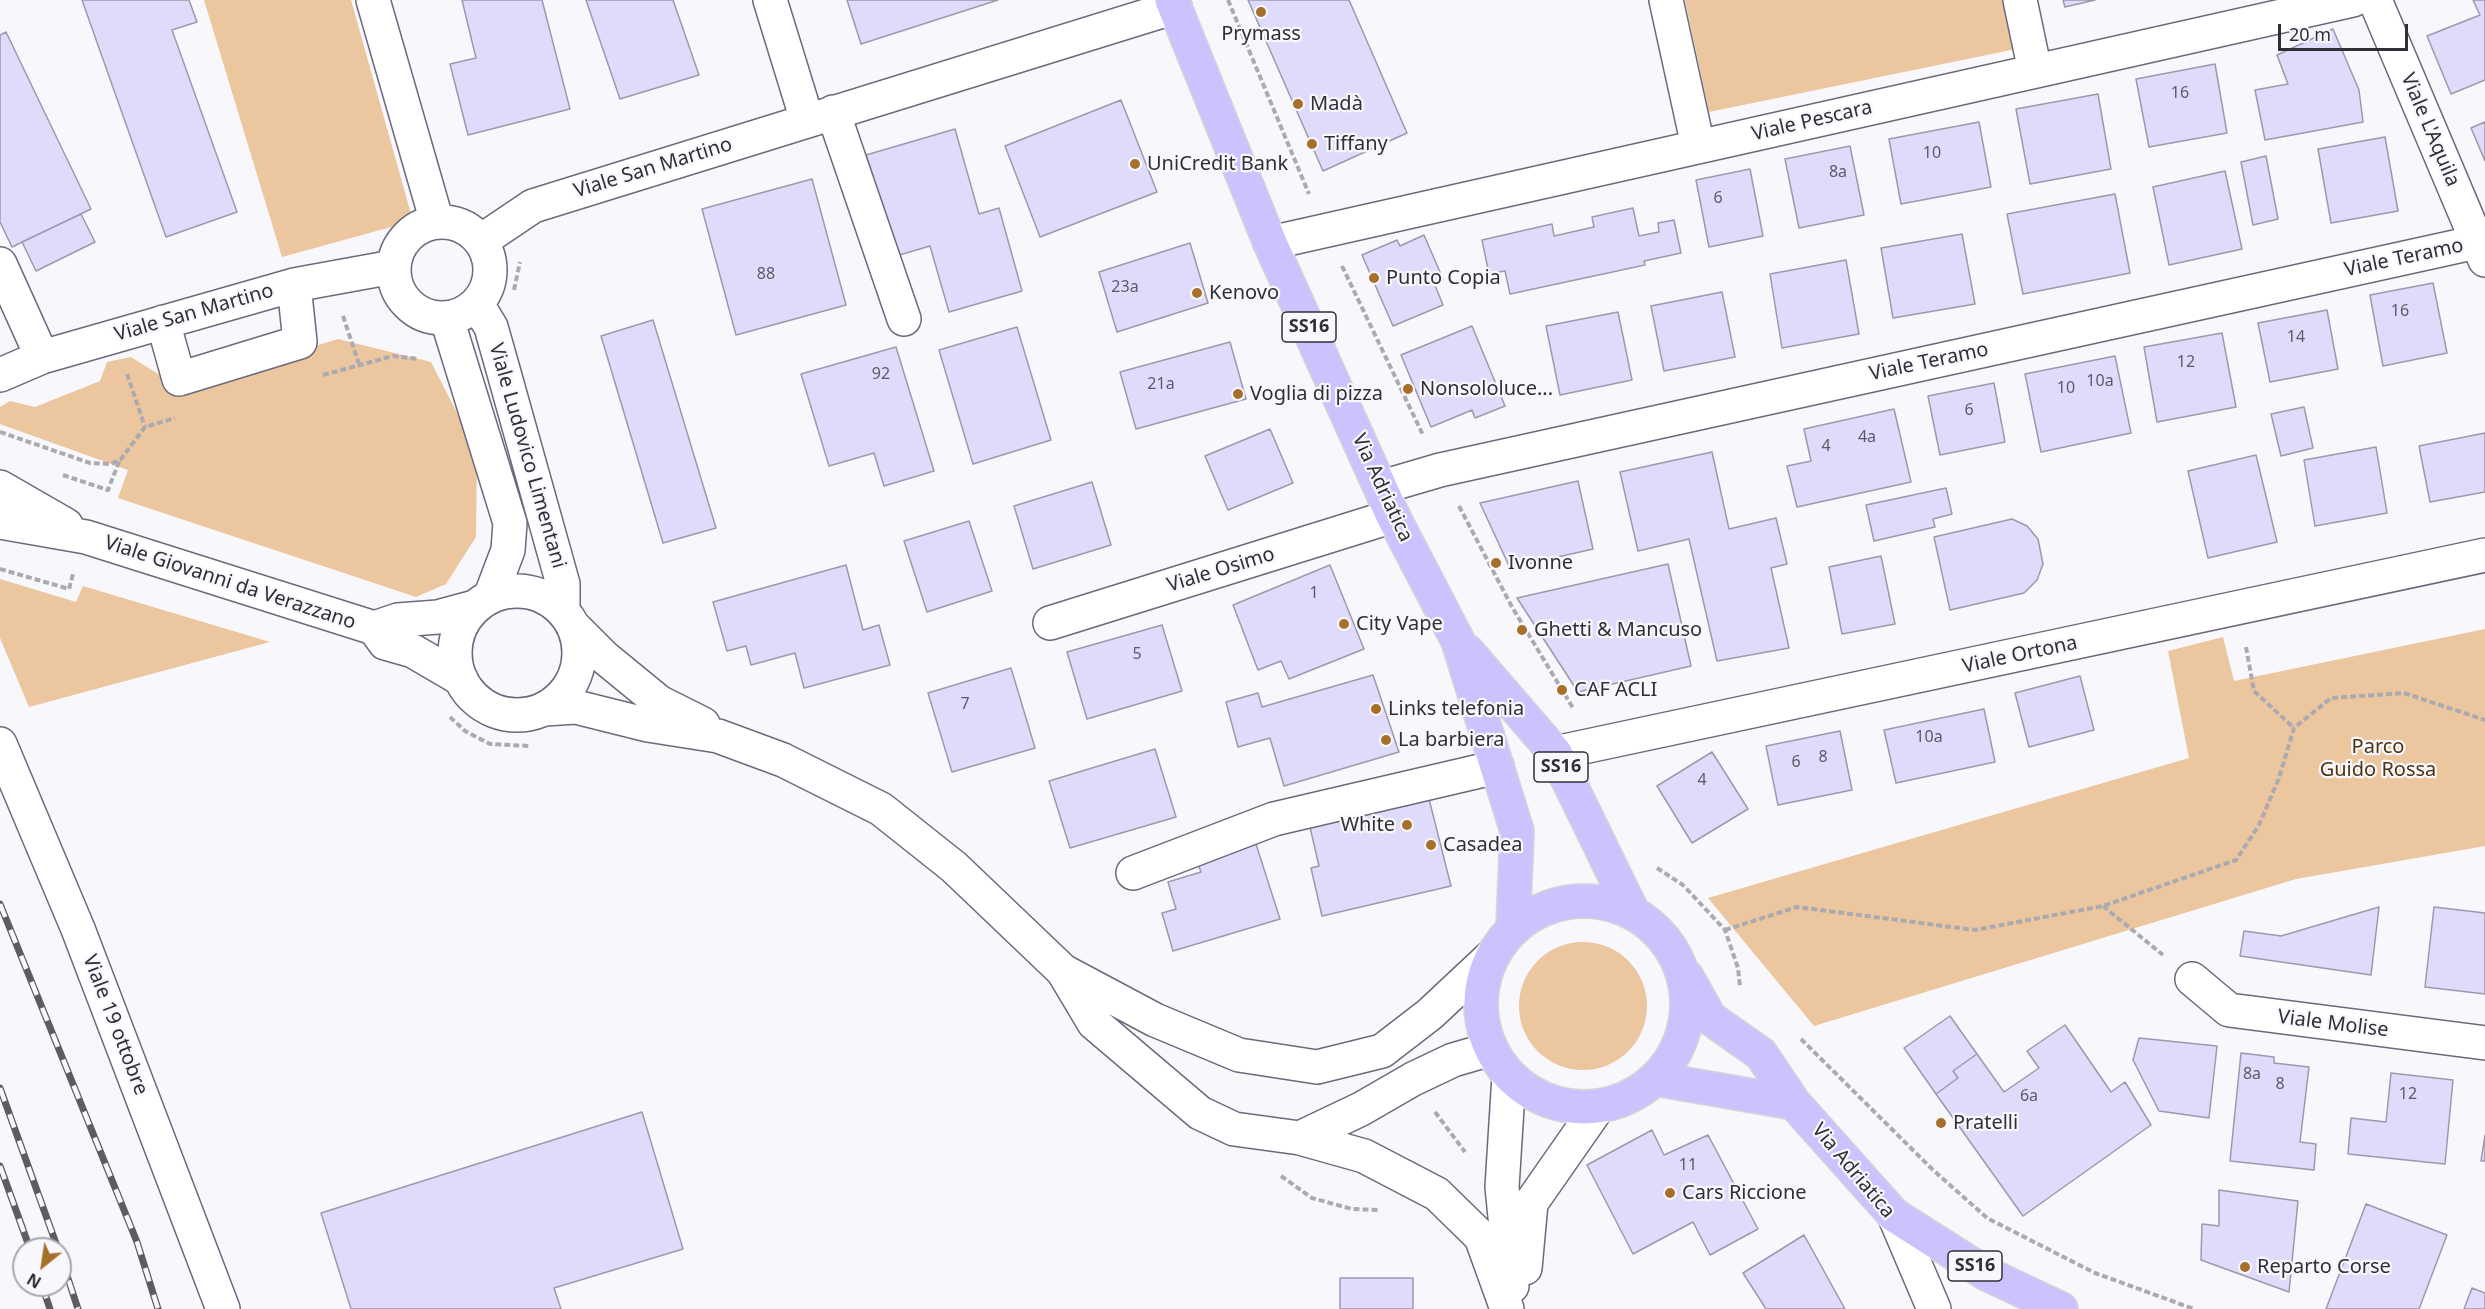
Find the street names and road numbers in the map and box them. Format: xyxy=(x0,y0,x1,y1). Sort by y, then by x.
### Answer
street label: Viale L'Aquila xyxy=(2395,70,2465,190)
street label: Viale Pescara xyxy=(1749,95,1875,147)
street label: Viale San Martino xyxy=(571,133,735,203)
street label: Viale Teramo xyxy=(2342,234,2466,282)
street label: Viale San Martino xyxy=(112,279,276,347)
road number: SS16 xyxy=(1282,312,1336,342)
street label: Viale Teramo xyxy=(1867,338,1991,386)
street label: Viale Ludovico Limentani xyxy=(483,341,571,571)
street label: Via Adriatica xyxy=(1347,430,1417,546)
street label: Viale Giovanni da Verazzano xyxy=(101,531,359,635)
street label: Viale Osimo xyxy=(1164,542,1278,598)
street label: Viale Ortona xyxy=(1960,631,2080,679)
road number: SS16 xyxy=(1534,752,1588,782)
street label: Viale 19 ottobre xyxy=(77,952,153,1098)
street label: Viale Molise xyxy=(2276,1005,2390,1043)
street label: Via Adriatica xyxy=(1806,1119,1900,1223)
road number: SS16 xyxy=(1948,1251,2002,1281)

